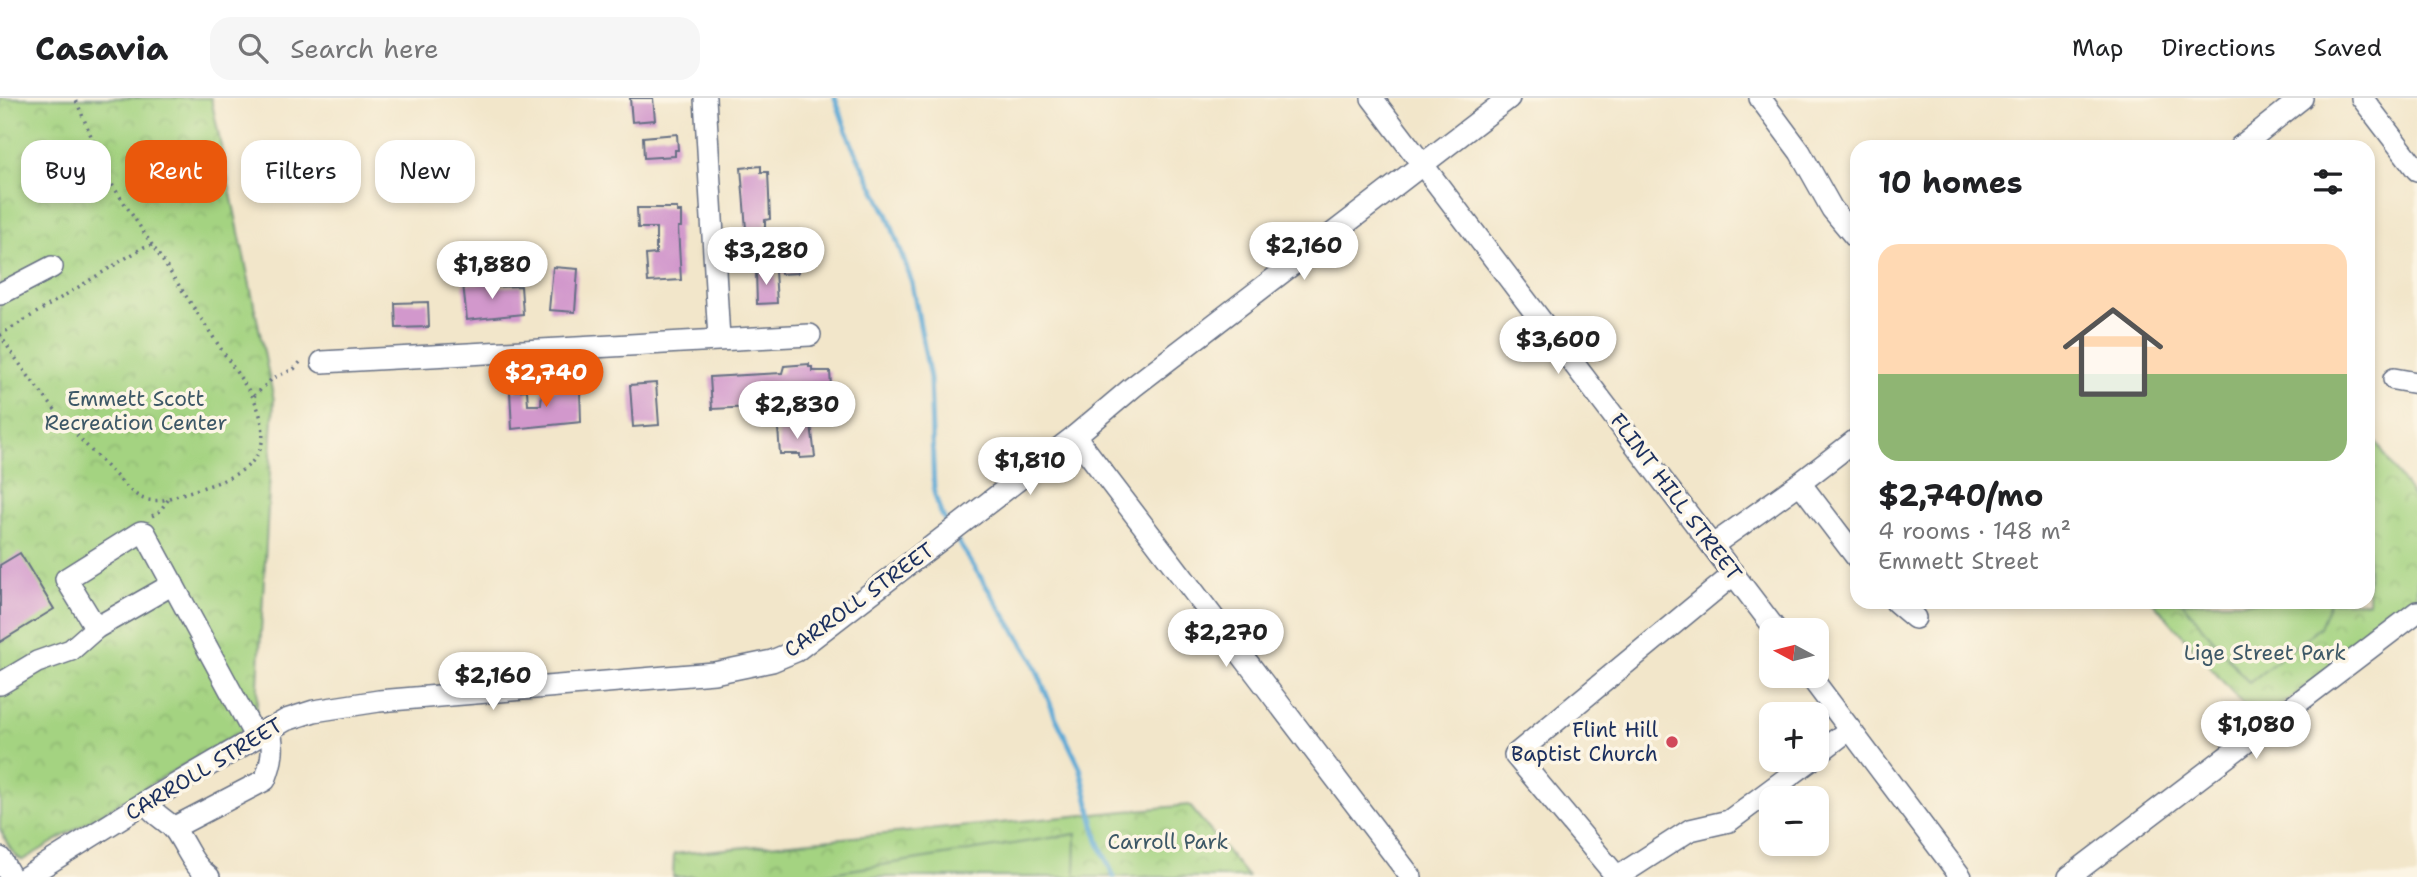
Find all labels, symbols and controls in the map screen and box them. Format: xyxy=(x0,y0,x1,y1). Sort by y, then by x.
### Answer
search box xyxy=(210,17,700,80)
text: Casavia xyxy=(35,26,168,71)
icon: search xyxy=(234,29,272,67)
text: Search here xyxy=(290,31,439,66)
text: Map xyxy=(2072,32,2123,64)
text: Directions xyxy=(2161,32,2276,64)
text: Saved xyxy=(2314,32,2382,64)
chip: Buy xyxy=(21,140,111,203)
chip: Rent xyxy=(125,140,227,203)
chip: Filters xyxy=(241,140,361,203)
chip: New xyxy=(375,140,475,203)
text: 10 homes xyxy=(1878,162,2023,203)
icon: filters xyxy=(2309,163,2347,201)
pin: $2,160 xyxy=(1247,222,1361,282)
pin: $3,280 xyxy=(709,228,823,287)
text: $2,160 xyxy=(1265,230,1343,260)
text: $3,280 xyxy=(723,235,809,265)
pin: $1,880 xyxy=(435,242,549,301)
text: $1,880 xyxy=(453,249,531,279)
icon: home xyxy=(2050,289,2176,415)
pin: $3,600 xyxy=(1501,316,1615,376)
text: $3,600 xyxy=(1515,324,1601,354)
pin: $2,740 xyxy=(489,350,603,409)
text: $2,740 xyxy=(504,357,588,387)
pin: $2,830 xyxy=(740,382,854,441)
park label: Emmett Scott Recreation Center xyxy=(45,385,227,437)
text: $2,830 xyxy=(754,389,840,419)
street label: FLINT HILL STREET xyxy=(1604,408,1748,586)
pin: $1,810 xyxy=(973,438,1087,497)
text: $1,810 xyxy=(994,445,1066,475)
text: $2,740/mo xyxy=(1878,475,2043,516)
text: 4 rooms · 148 m² xyxy=(1878,516,2071,546)
street label: CARROLL STREET xyxy=(778,536,940,664)
text: Emmett Street xyxy=(1878,546,2039,576)
pin: $2,270 xyxy=(1169,610,1283,669)
text: $2,270 xyxy=(1184,617,1268,647)
north arrow xyxy=(1759,618,1829,688)
map controls xyxy=(1759,618,1829,856)
park label: Lige Street Park xyxy=(2184,639,2346,667)
pin: $2,160 xyxy=(436,652,550,712)
text: $2,160 xyxy=(454,660,532,690)
button: + xyxy=(1759,702,1829,772)
pin: $1,080 xyxy=(2199,702,2313,761)
text: $1,080 xyxy=(2217,709,2295,739)
street label: CARROLL STREET xyxy=(120,711,288,827)
place label: Flint Hill Baptist Church xyxy=(1511,716,1659,768)
marker: Flint Hill Baptist Church xyxy=(1664,734,1680,750)
button: − xyxy=(1759,786,1829,856)
park label: Carroll Park xyxy=(1107,828,1229,856)

